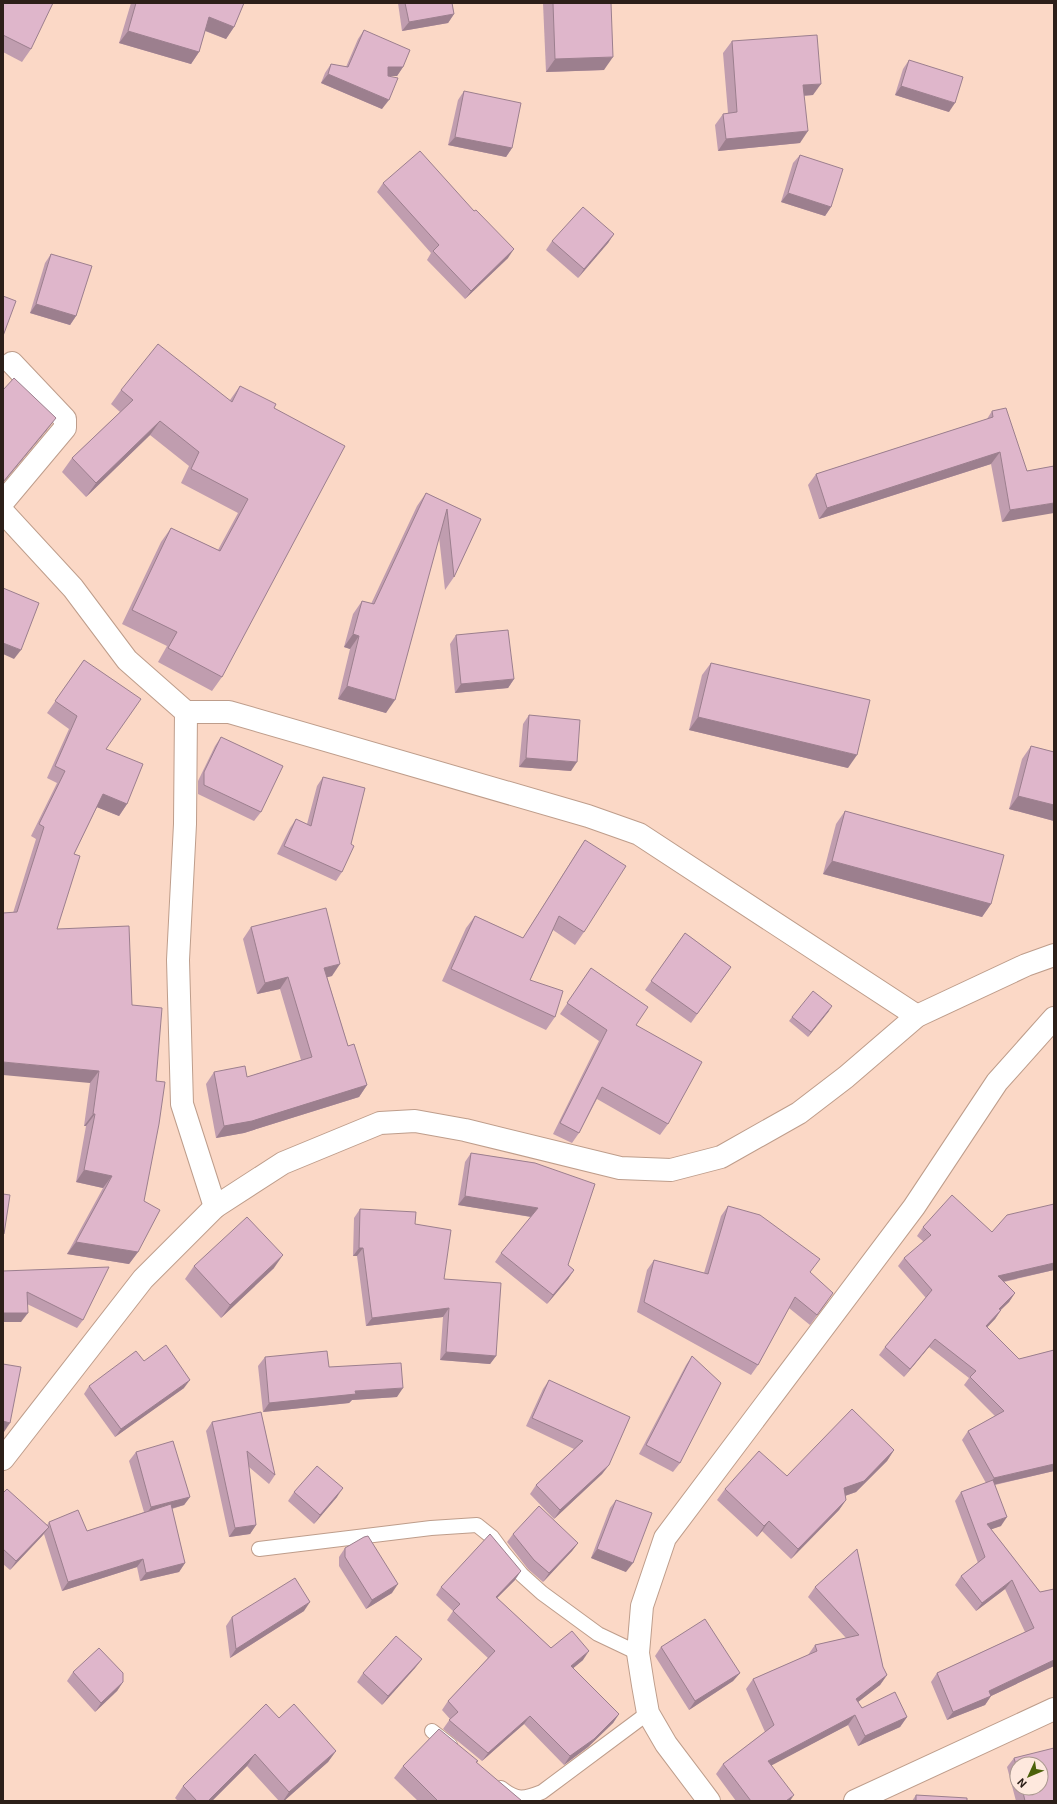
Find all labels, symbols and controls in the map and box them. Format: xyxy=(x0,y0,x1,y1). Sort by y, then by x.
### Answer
north arrow xyxy=(1009,1756,1049,1796)
text: N xyxy=(1015,1775,1030,1790)

